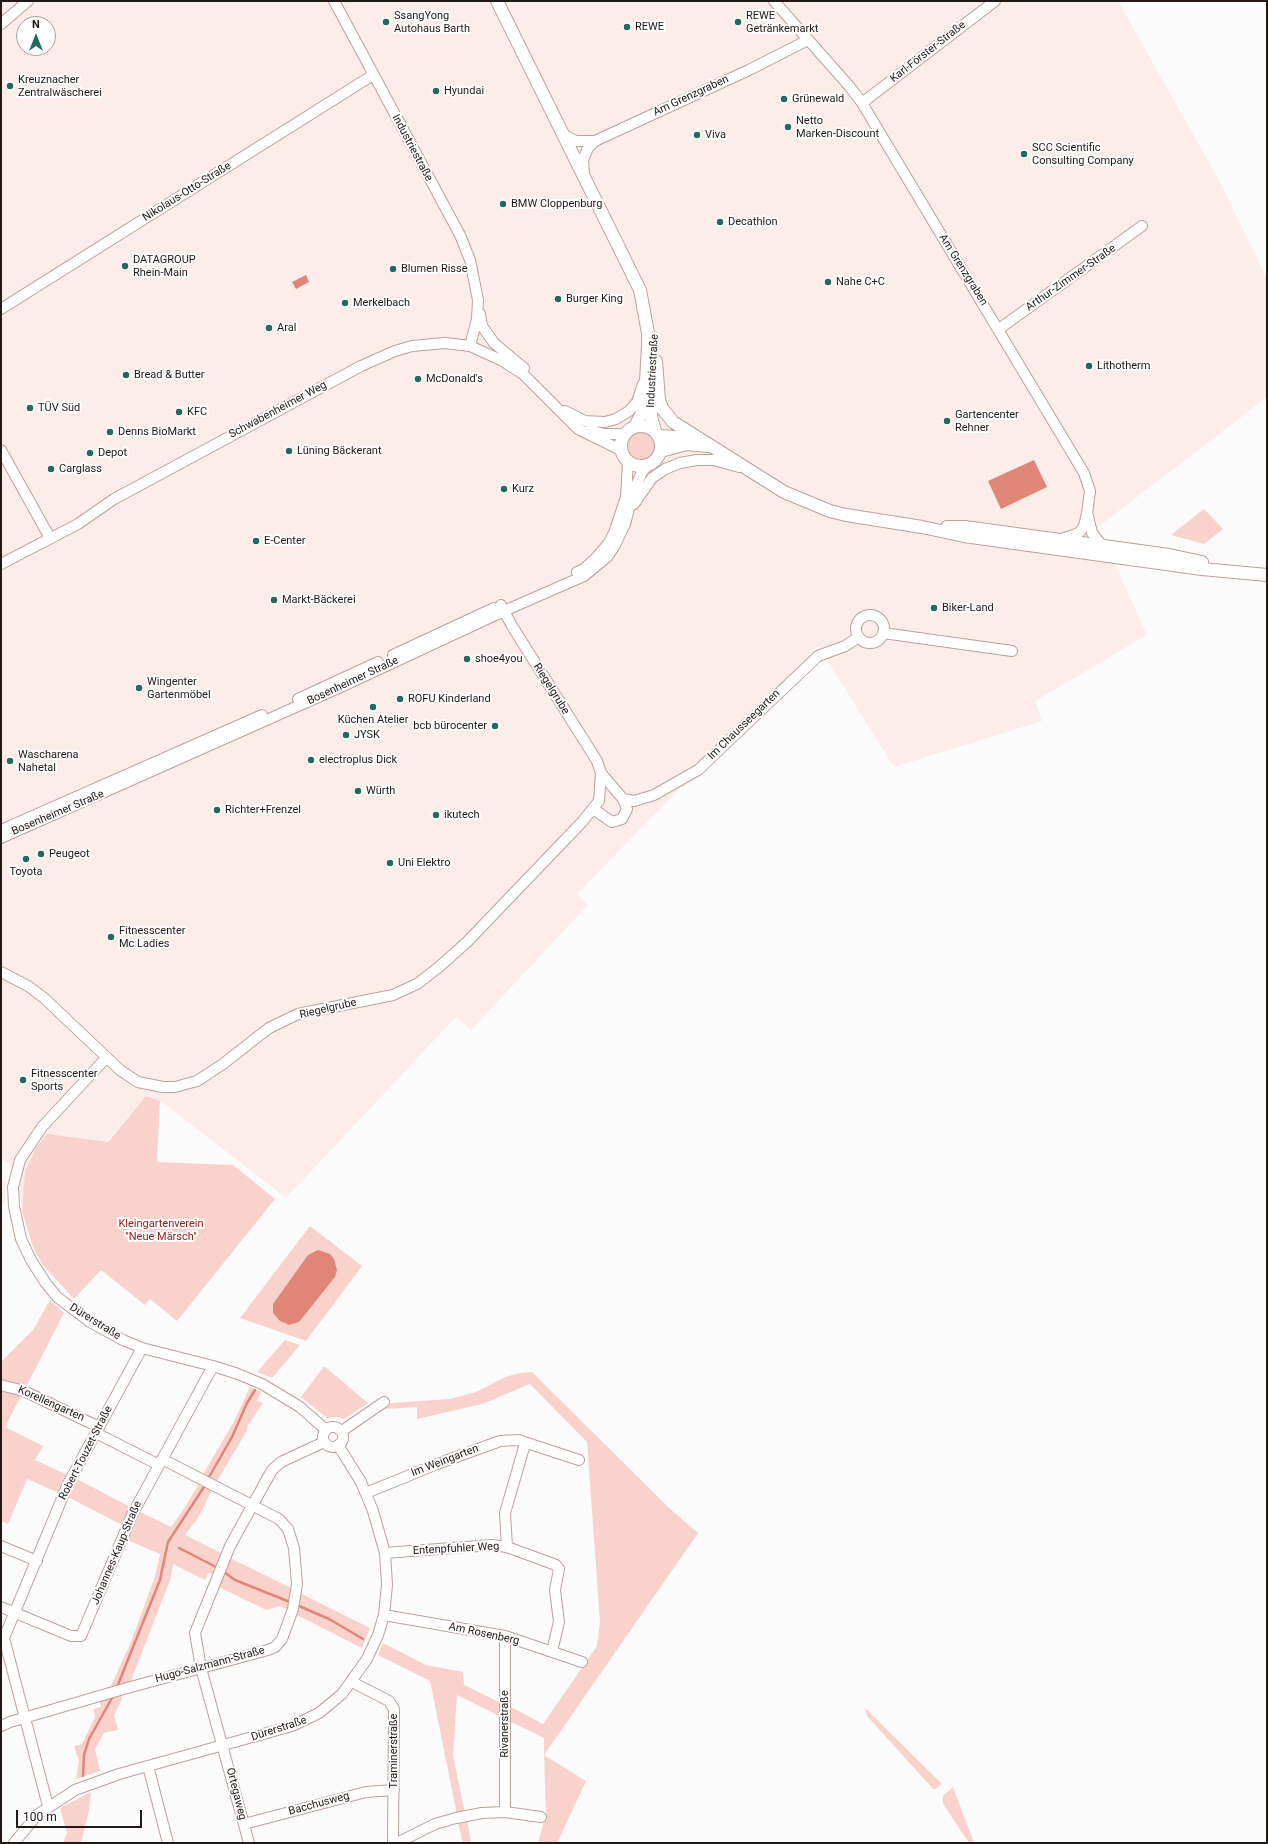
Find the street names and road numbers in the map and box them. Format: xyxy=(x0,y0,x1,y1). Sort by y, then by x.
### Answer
street label: Karl-Förster-Straße xyxy=(888,18,968,86)
street label: Am Grenzgraben xyxy=(651,73,731,119)
street label: Industriestraße xyxy=(389,112,435,184)
street label: Nikolaus-Otto-Straße xyxy=(140,159,234,225)
street label: Am Grenzgraben xyxy=(936,232,990,308)
street label: Arthur-Zimmer-Straße xyxy=(1023,242,1119,314)
street label: Industriestraße xyxy=(644,334,662,408)
street label: Schwabenheimer Weg xyxy=(227,379,329,441)
street label: Bosenheimer Straße xyxy=(305,654,401,708)
street label: Riegelgrube xyxy=(530,661,572,717)
street label: Im Chausseegarten xyxy=(705,687,783,763)
street label: Bosenheimer Straße xyxy=(10,788,106,838)
street label: Riegelgrube xyxy=(298,996,358,1022)
street label: Dürerstraße xyxy=(67,1301,123,1343)
street label: Korellengarten xyxy=(16,1383,86,1425)
street label: Robert-Touzet-Straße xyxy=(57,1404,115,1502)
street label: Im Weingarten xyxy=(409,1442,481,1480)
street label: Johannes-Kaup-Straße xyxy=(89,1499,145,1607)
street label: Entenpfuhler Weg xyxy=(412,1540,500,1558)
street label: Am Rosenberg xyxy=(447,1620,521,1648)
street label: Hugo-Salzmann-Straße xyxy=(154,1644,266,1686)
street label: Rivanerstraße xyxy=(498,1690,512,1758)
street label: Dürerstraße xyxy=(250,1714,308,1744)
street label: Traminerstraße xyxy=(387,1714,401,1788)
street label: Ortegaweg xyxy=(223,1766,249,1822)
street label: Bacchusweg xyxy=(287,1790,351,1818)

